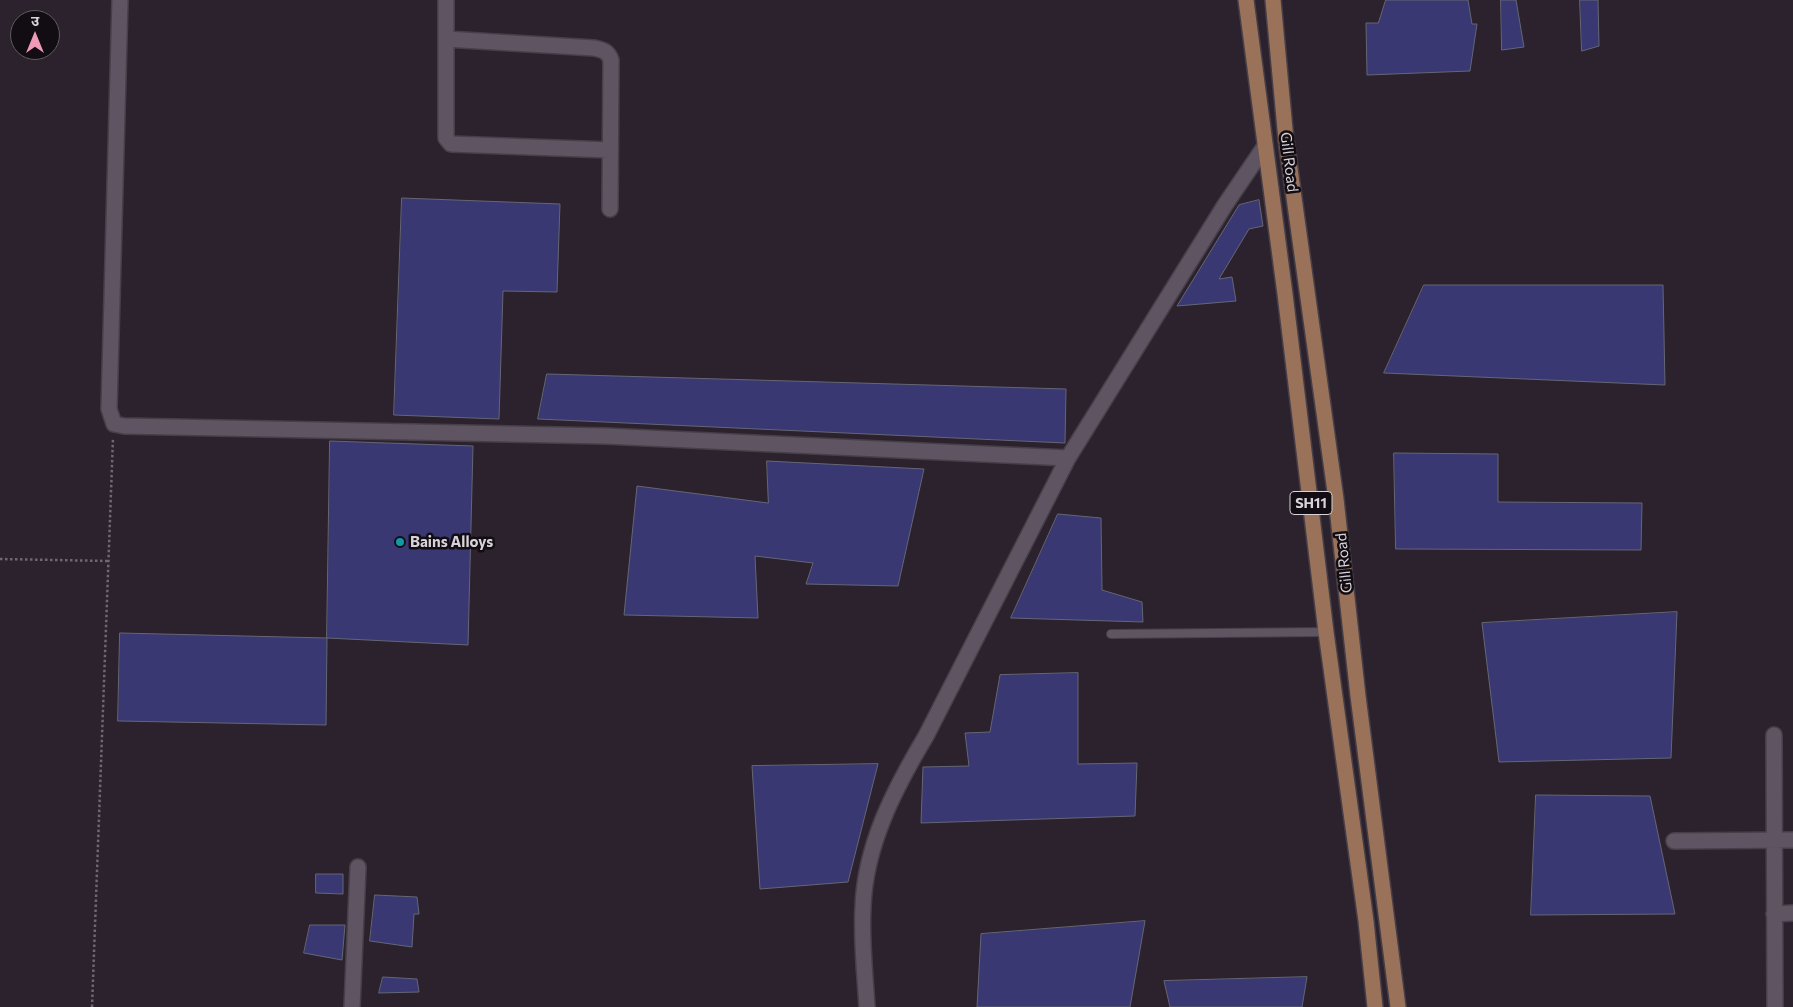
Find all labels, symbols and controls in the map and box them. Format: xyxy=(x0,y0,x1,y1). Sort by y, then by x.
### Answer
north arrow xyxy=(10,10,60,60)
text: उ xyxy=(31,12,39,29)
street label: Gill Road xyxy=(1276,131,1302,193)
road number: SH11 xyxy=(1290,492,1332,514)
street label: Gill Road xyxy=(1332,532,1356,594)
place label: Bains Alloys xyxy=(410,533,493,551)
marker: Bains Alloys xyxy=(394,536,406,548)

